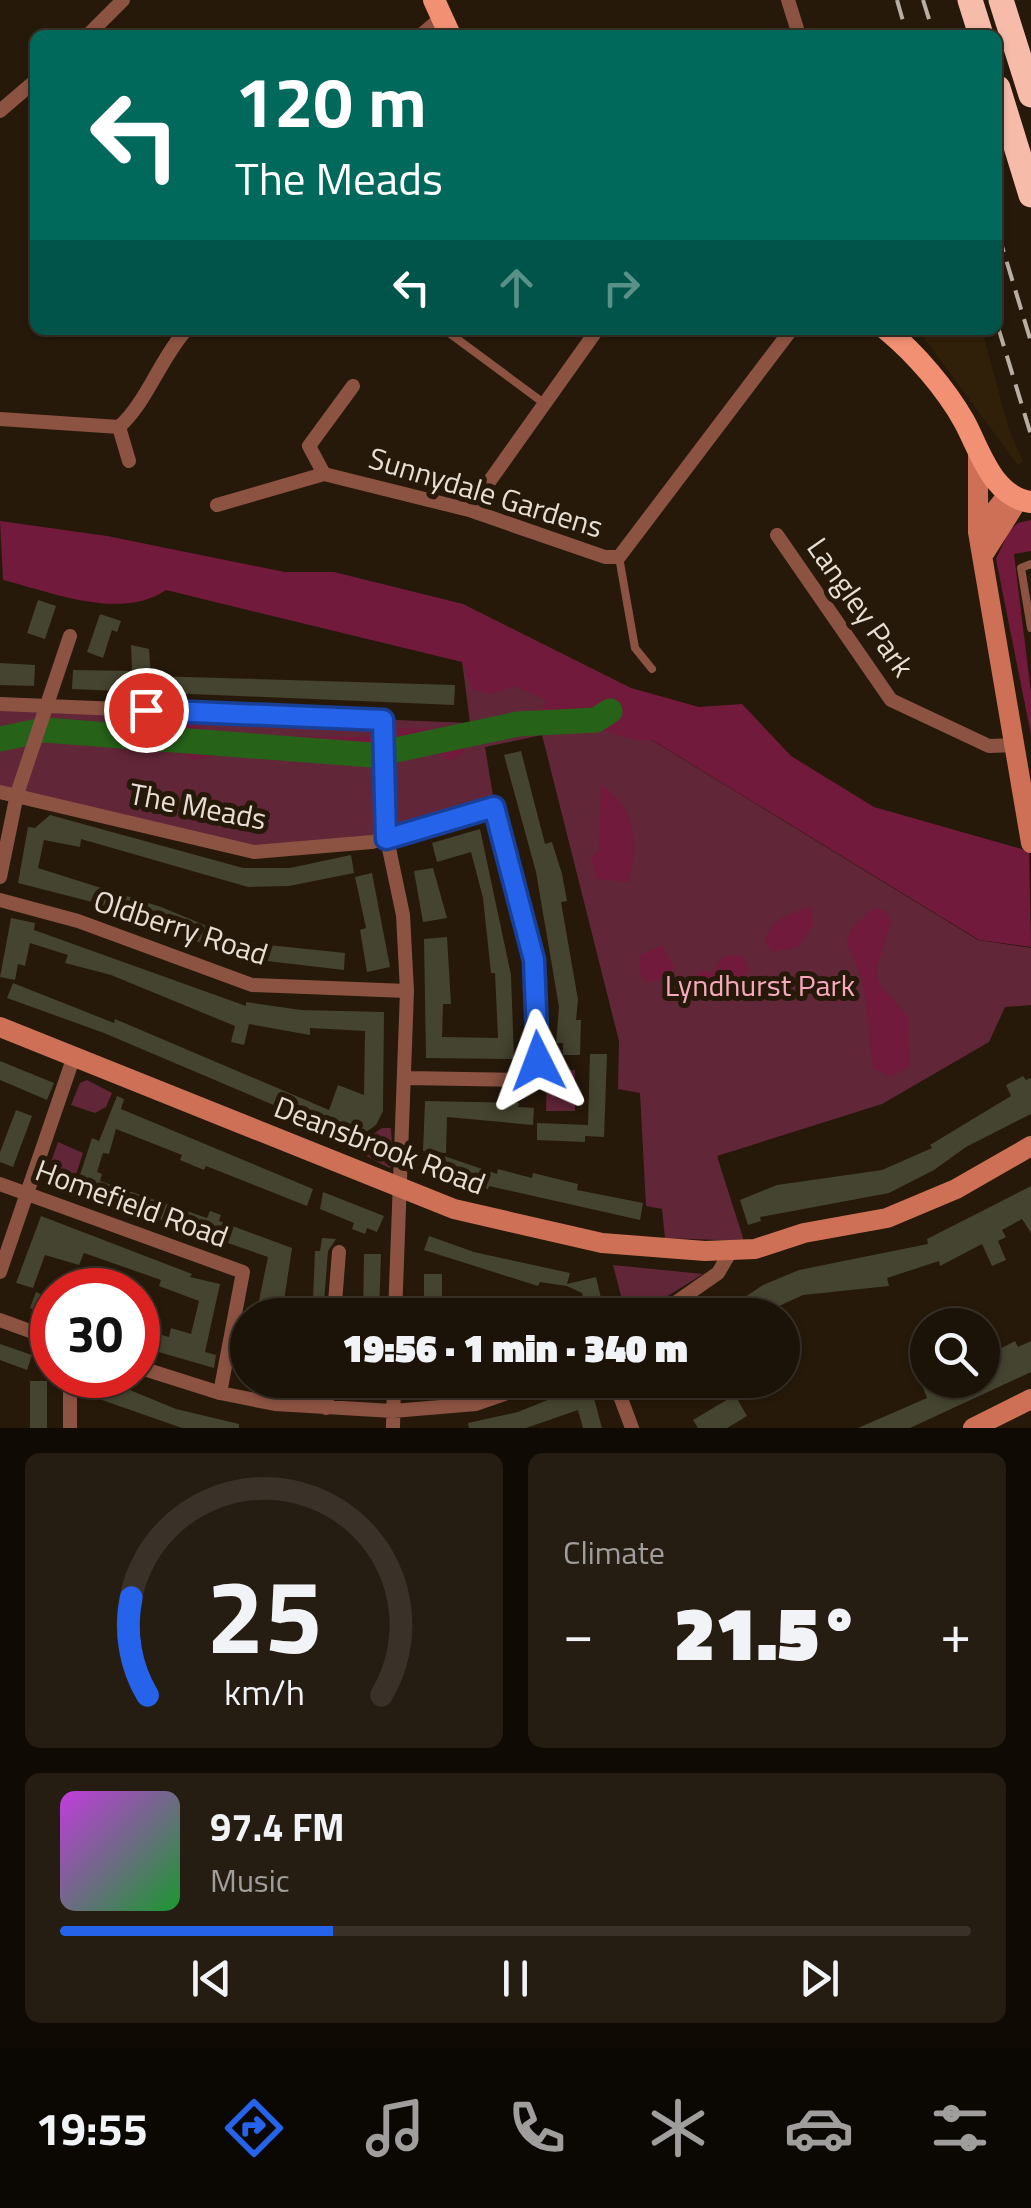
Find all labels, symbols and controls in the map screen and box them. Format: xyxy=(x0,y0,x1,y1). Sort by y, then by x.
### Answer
text: 120 m xyxy=(235,48,427,154)
icon: left xyxy=(70,70,200,200)
text: The Meads xyxy=(235,144,443,212)
icon: left xyxy=(384,260,439,315)
icon: ahead xyxy=(489,260,544,315)
icon: right xyxy=(594,260,649,315)
street label: Sunnydale Gardens xyxy=(363,435,609,549)
street label: Langley Park xyxy=(796,528,926,686)
pin xyxy=(104,668,189,753)
icon: arrive xyxy=(119,683,174,738)
street label: The Meads xyxy=(126,770,270,842)
street label: Oldberry Road xyxy=(88,877,274,977)
park label: Lyndhurst Park xyxy=(665,962,855,1008)
position arrow xyxy=(486,1009,590,1113)
street label: Deansbrook Road xyxy=(268,1084,492,1206)
street label: Homefield Road xyxy=(29,1147,235,1259)
speed limit sign: 30 xyxy=(30,1268,160,1398)
map controls xyxy=(910,1308,1000,1398)
button: search xyxy=(910,1308,1000,1398)
text: 19:56 · 1 min · 340 m xyxy=(342,1319,688,1377)
text: Climate xyxy=(563,1528,665,1576)
text: 25 xyxy=(206,1535,322,1693)
text: 21.5° xyxy=(674,1575,860,1689)
text: − xyxy=(563,1591,594,1674)
text: + xyxy=(940,1591,971,1674)
text: km/h xyxy=(224,1664,304,1719)
text: 97.4 FM xyxy=(210,1798,345,1856)
text: Music xyxy=(210,1856,290,1904)
icon: previous xyxy=(184,1951,239,2006)
icon: pause xyxy=(488,1951,543,2006)
icon: next xyxy=(792,1951,847,2006)
icon: directions xyxy=(219,2093,289,2163)
icon: music xyxy=(360,2093,430,2163)
icon: phone xyxy=(502,2093,572,2163)
icon: climate xyxy=(643,2093,713,2163)
icon: car xyxy=(784,2093,854,2163)
icon: filters xyxy=(925,2093,995,2163)
text: 19:55 xyxy=(36,2094,148,2162)

